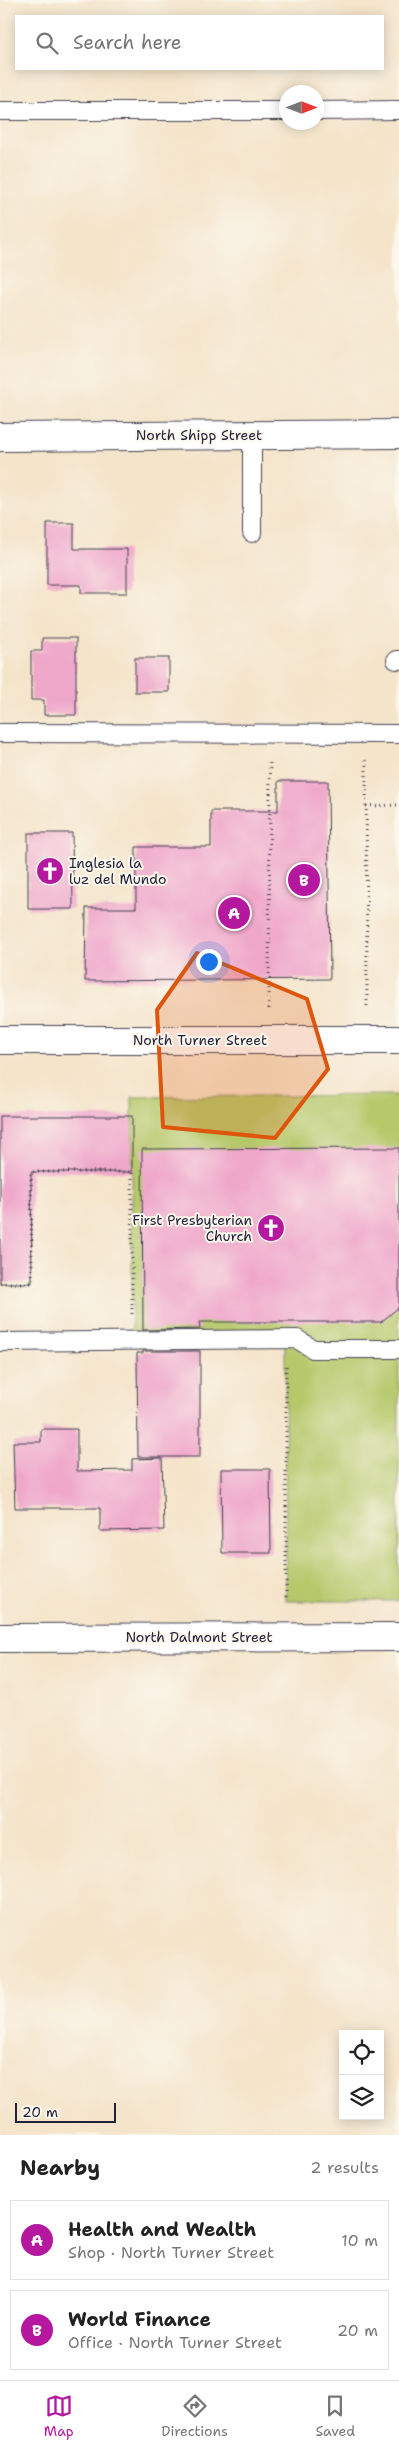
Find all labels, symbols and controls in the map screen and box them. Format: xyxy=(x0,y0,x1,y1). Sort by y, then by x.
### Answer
search box xyxy=(15,15,384,70)
icon: search xyxy=(33,29,61,57)
text: Search here xyxy=(73,30,182,55)
north arrow xyxy=(279,85,324,130)
street label: North Shipp Street xyxy=(136,426,262,444)
place label: Inglesia la luz del Mundo xyxy=(69,854,167,888)
church icon: Inglesia la luz del Mundo xyxy=(35,856,65,886)
pin: B xyxy=(288,861,320,899)
pin: A xyxy=(218,894,250,932)
your location xyxy=(196,949,222,975)
street label: North Turner Street xyxy=(133,1031,267,1049)
place label: First Presbyterian Church xyxy=(132,1211,252,1245)
church icon: First Presbyterian Church xyxy=(256,1213,286,1243)
street label: North Dalmont Street xyxy=(125,1628,273,1646)
map controls xyxy=(339,2030,384,2120)
button: locate xyxy=(339,2030,384,2075)
button: layers xyxy=(339,2075,384,2120)
scale bar xyxy=(15,2100,116,2123)
text: 20 m xyxy=(22,2103,58,2121)
text: Nearby xyxy=(20,2154,100,2182)
text: 2 results xyxy=(310,2157,379,2178)
text: Health and Wealth xyxy=(68,2217,256,2242)
text: A xyxy=(31,2230,43,2251)
text: 10 m xyxy=(341,2230,378,2251)
text: Shop · North Turner Street xyxy=(68,2242,274,2263)
text: World Finance xyxy=(68,2307,211,2332)
text: B xyxy=(32,2320,42,2341)
text: 20 m xyxy=(337,2320,378,2341)
text: Office · North Turner Street xyxy=(68,2332,282,2353)
tab: Map xyxy=(44,2392,74,2440)
tab: Directions xyxy=(161,2392,228,2440)
tab: Saved xyxy=(316,2392,355,2440)

